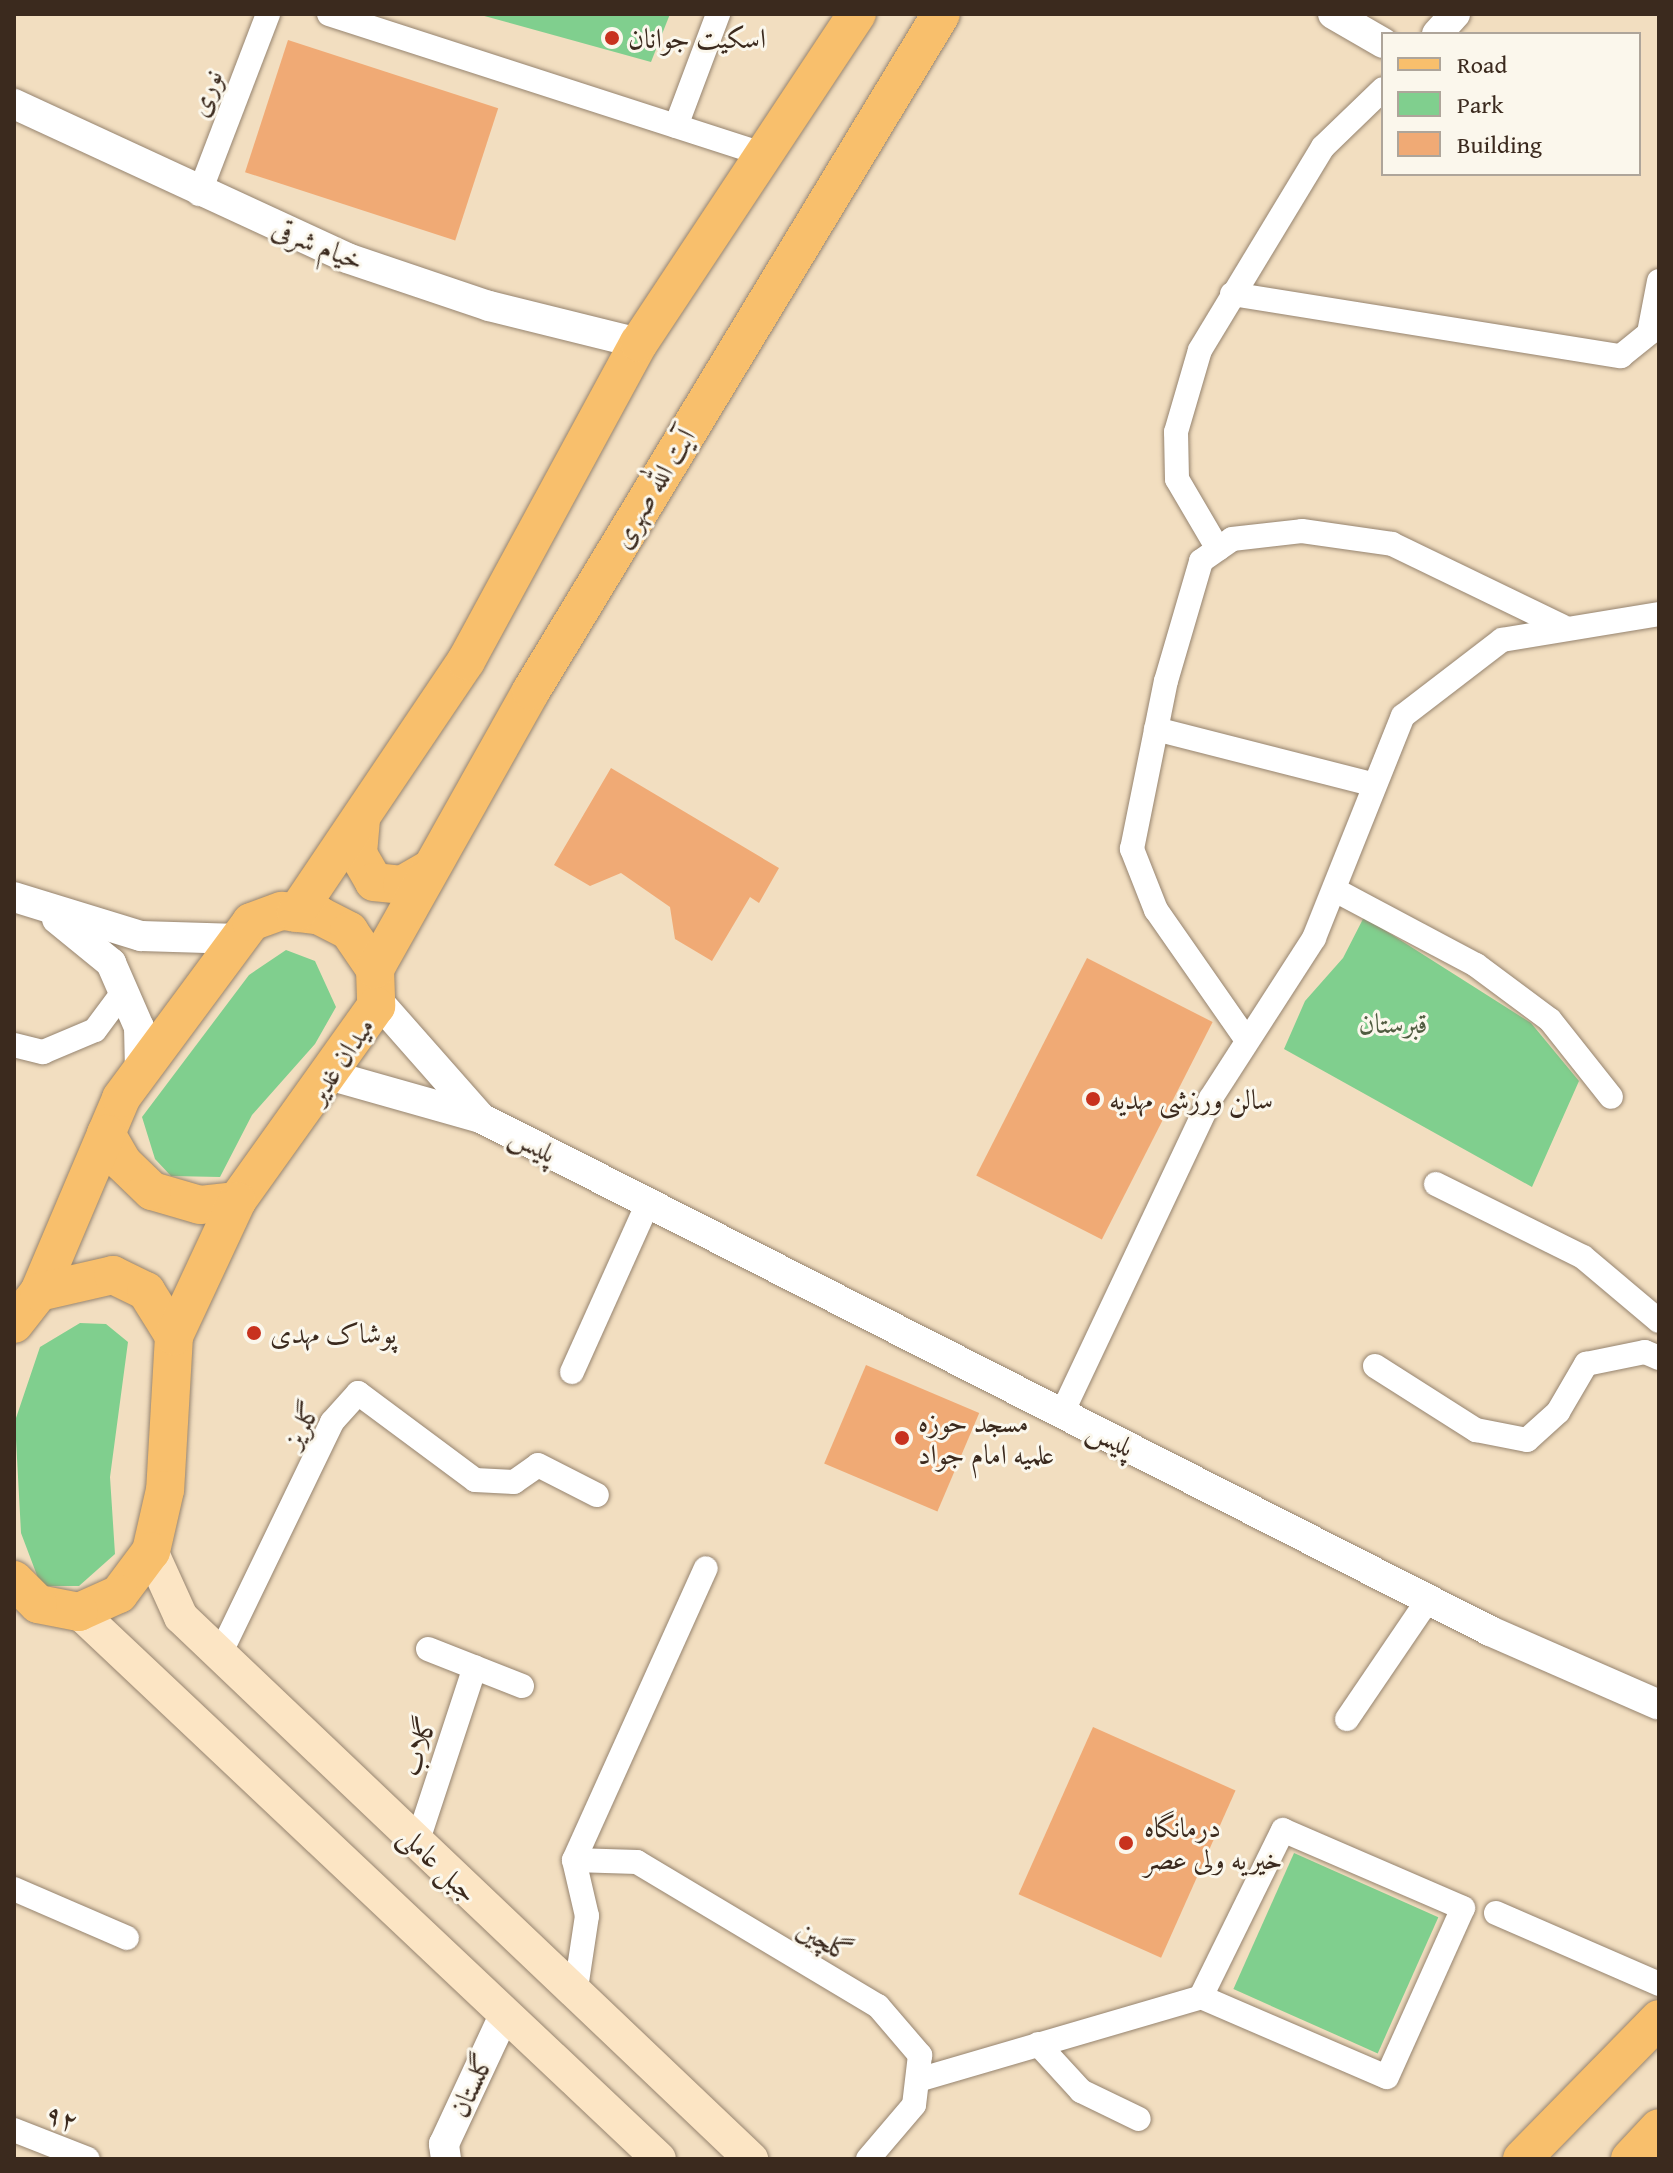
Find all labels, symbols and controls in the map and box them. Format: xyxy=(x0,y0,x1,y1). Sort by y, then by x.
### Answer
place label: اسکیت جوانان xyxy=(628,21,766,55)
marker: اسکیت جوانان xyxy=(603,29,621,47)
legend xyxy=(1381,32,1641,176)
text: Road xyxy=(1457,47,1507,82)
street label: نوری xyxy=(181,65,229,121)
text: Park xyxy=(1457,87,1503,122)
text: Building xyxy=(1457,127,1542,162)
street label: خیام شرقی xyxy=(267,211,369,277)
street label: آیت الله صهری xyxy=(604,422,702,554)
park label: قبرستان xyxy=(1359,1006,1427,1040)
street label: میدان غدیر xyxy=(299,1011,381,1109)
place label: سالن ورزشی مهدیه xyxy=(1109,1082,1273,1116)
marker: سالن ورزشی مهدیه xyxy=(1084,1090,1102,1108)
street label: پلیس xyxy=(504,1118,562,1170)
place label: پوشاک مهدی xyxy=(270,1316,396,1350)
marker: پوشاک مهدی xyxy=(245,1324,263,1342)
street label: گلریز xyxy=(275,1395,327,1453)
place label: مسجد حوزه علمیه امام جواد xyxy=(918,1405,1055,1471)
street label: پلیس xyxy=(1082,1412,1140,1464)
marker: مسجد حوزه علمیه امام جواد xyxy=(893,1429,911,1447)
street label: گلاب xyxy=(393,1712,443,1780)
place label: درمانگاه خیریه ولی عصر xyxy=(1144,1810,1282,1876)
street label: جبل عاملی xyxy=(393,1819,485,1909)
marker: درمانگاه خیریه ولی عصر xyxy=(1115,1832,1137,1854)
street label: گلچین xyxy=(791,1911,859,1969)
street label: گلستان xyxy=(442,2048,500,2122)
street label: ۹۲ xyxy=(41,2095,83,2139)

